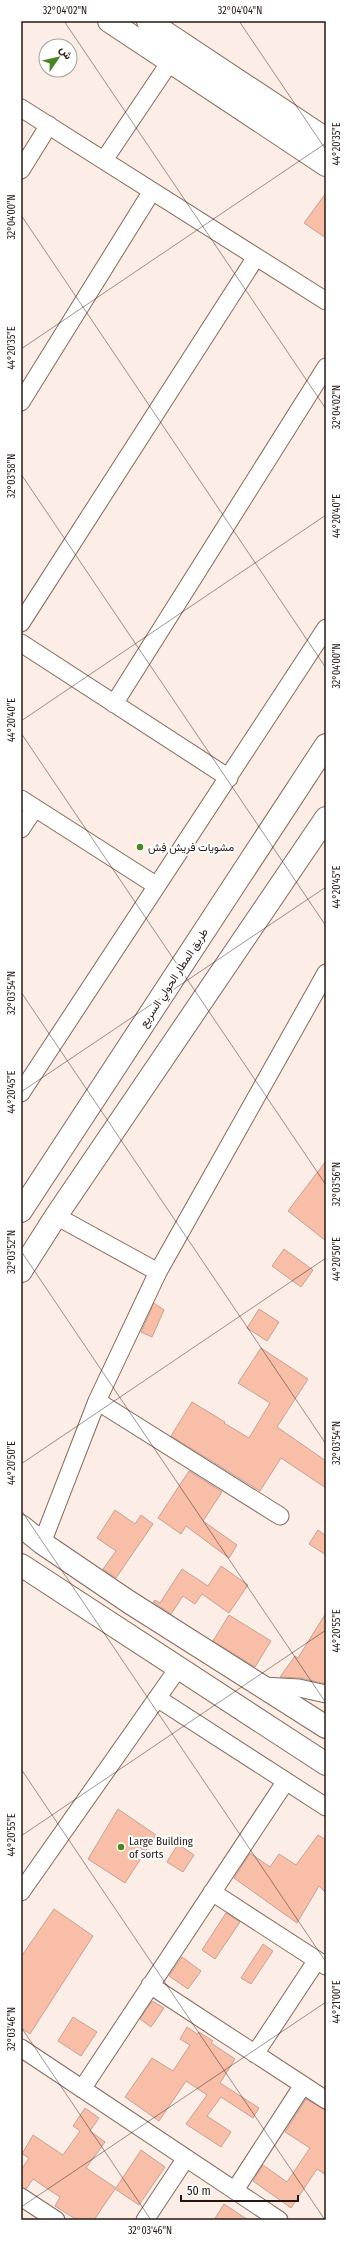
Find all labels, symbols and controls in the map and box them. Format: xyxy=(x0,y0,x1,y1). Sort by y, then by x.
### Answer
text: 32°04'02"N xyxy=(43,5,87,17)
text: 32°04'04"N xyxy=(218,5,262,17)
north arrow xyxy=(38,38,78,78)
text: ش xyxy=(57,44,75,62)
text: 44°20'35"E xyxy=(331,122,343,166)
text: 32°04'00"N xyxy=(6,194,18,240)
text: 44°20'35"E xyxy=(6,326,18,370)
text: 32°04'02"N xyxy=(331,385,343,429)
text: 32°03'58"N xyxy=(6,454,18,498)
text: 44°20'40"E xyxy=(331,494,343,538)
text: 32°04'00"N xyxy=(331,643,343,689)
text: 44°20'40"E xyxy=(6,698,18,742)
place label: مشويات فريش فِش xyxy=(148,841,234,854)
marker: مشويات فريش فِش xyxy=(135,842,145,852)
text: 44°20'45"E xyxy=(331,865,343,909)
street label: طريق المطار الحولي السريع xyxy=(137,926,213,1032)
text: 32°03'54"N xyxy=(6,971,18,1015)
text: 44°20'45"E xyxy=(6,1070,18,1114)
text: 32°03'56"N xyxy=(331,1162,343,1206)
text: 32°03'52"N xyxy=(6,1230,18,1274)
text: 44°20'50"E xyxy=(331,1237,343,1281)
text: 32°03'54"N xyxy=(331,1421,343,1465)
text: 44°20'50"E xyxy=(6,1441,18,1485)
text: 44°20'55"E xyxy=(331,1609,343,1653)
text: 44°20'55"E xyxy=(6,1813,18,1857)
place label: Large Building of sorts xyxy=(129,1835,194,1861)
marker: Large Building of sorts xyxy=(116,1842,126,1852)
text: 44°21'00"E xyxy=(331,1980,343,2024)
text: 32°03'46"N xyxy=(6,2007,18,2051)
scale bar xyxy=(181,2177,298,2203)
text: 50 m xyxy=(187,2184,211,2198)
text: 32°03'46"N xyxy=(128,2225,172,2237)

